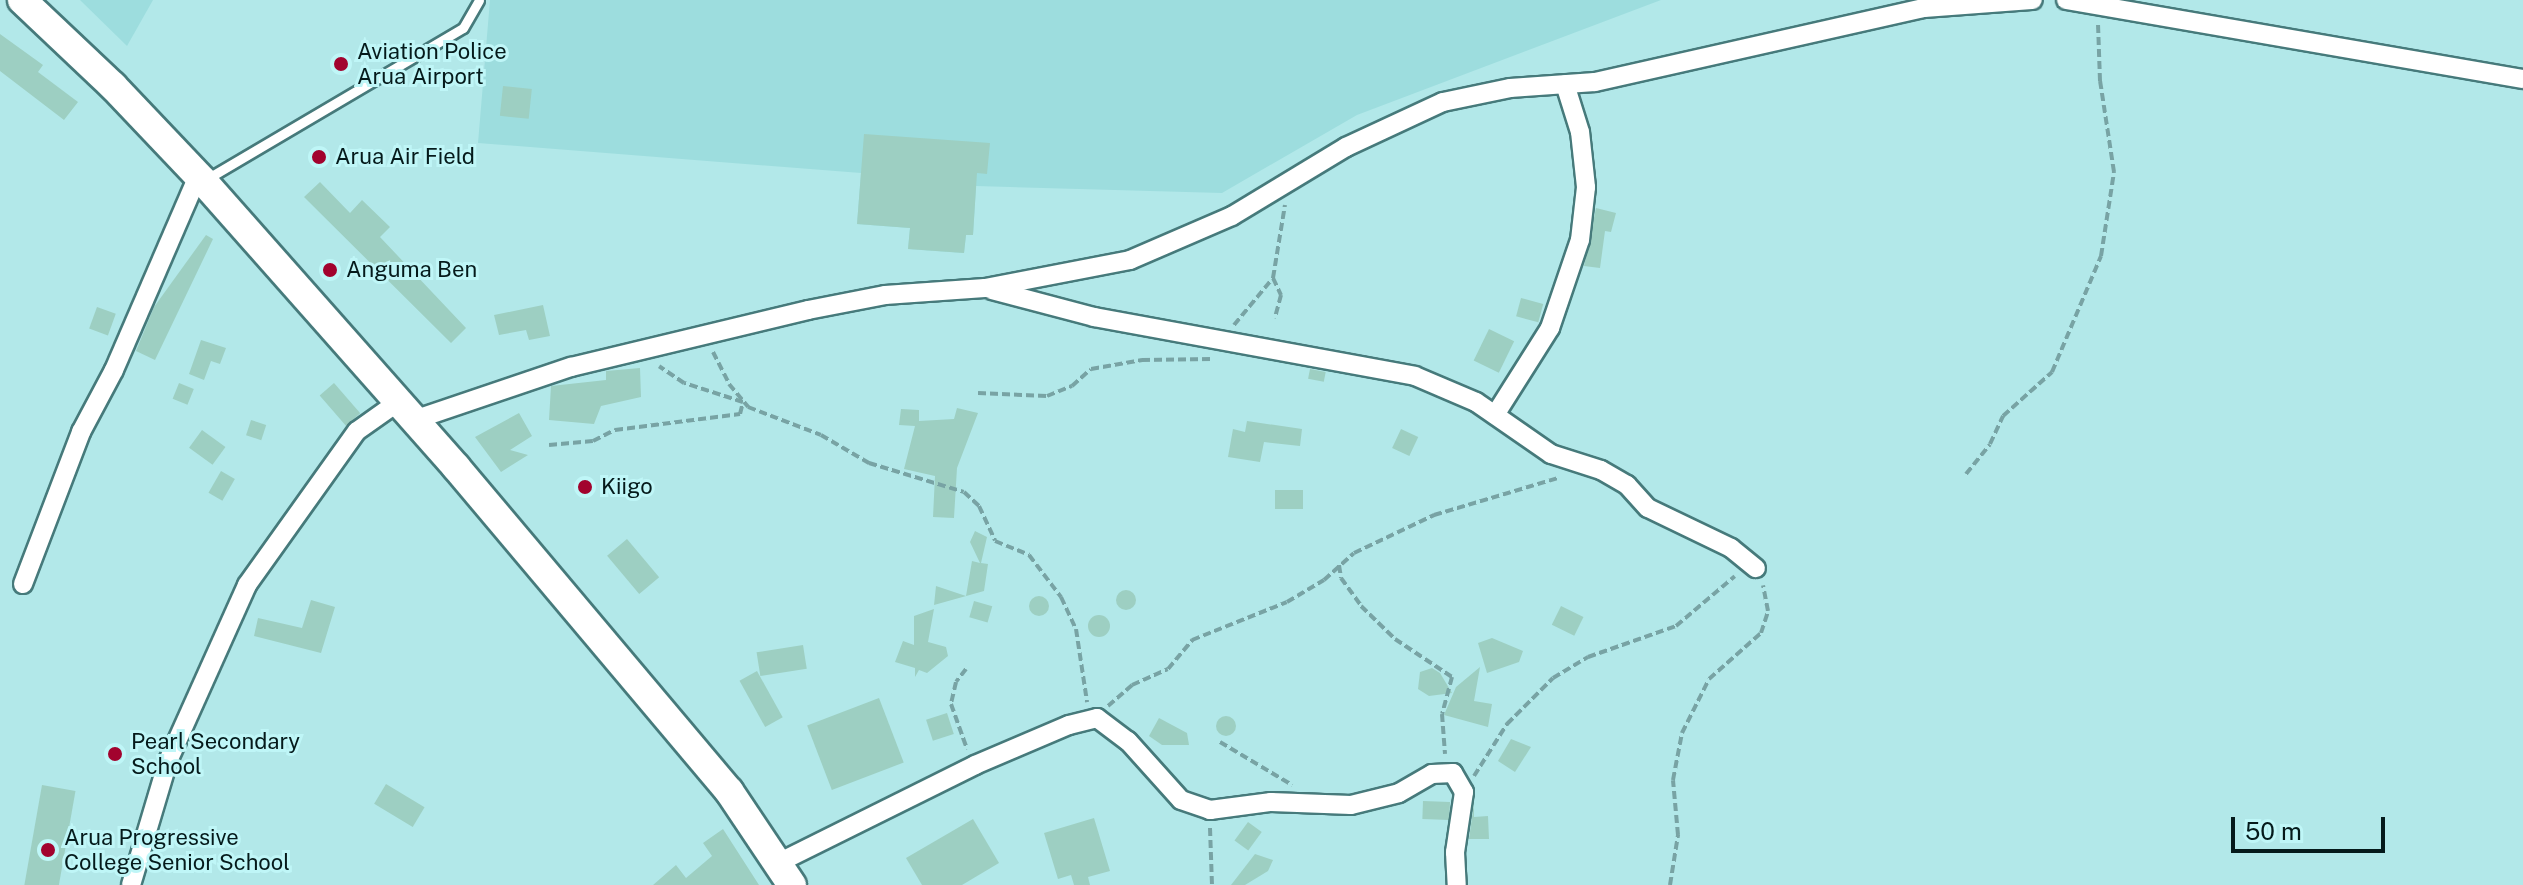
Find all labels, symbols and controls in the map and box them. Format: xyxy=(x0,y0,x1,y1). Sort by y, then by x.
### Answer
place label: Aviation Police Arua Airport xyxy=(357,38,507,90)
marker: Aviation Police Arua Airport xyxy=(332,55,350,73)
place label: Arua Air Field xyxy=(335,144,475,170)
marker: Arua Air Field xyxy=(310,148,328,166)
place label: Anguma Ben xyxy=(346,257,477,283)
marker: Anguma Ben xyxy=(321,261,339,279)
place label: Kiigo xyxy=(601,474,653,500)
marker: Kiigo xyxy=(576,478,594,496)
place label: Pearl Secondary School xyxy=(131,728,300,780)
marker: Pearl Secondary School xyxy=(106,745,124,763)
scale bar xyxy=(2235,801,2389,851)
text: 50 m xyxy=(2245,817,2302,845)
place label: Arua Progressive College Senior School xyxy=(64,824,290,876)
marker: Arua Progressive College Senior School xyxy=(39,841,57,859)

